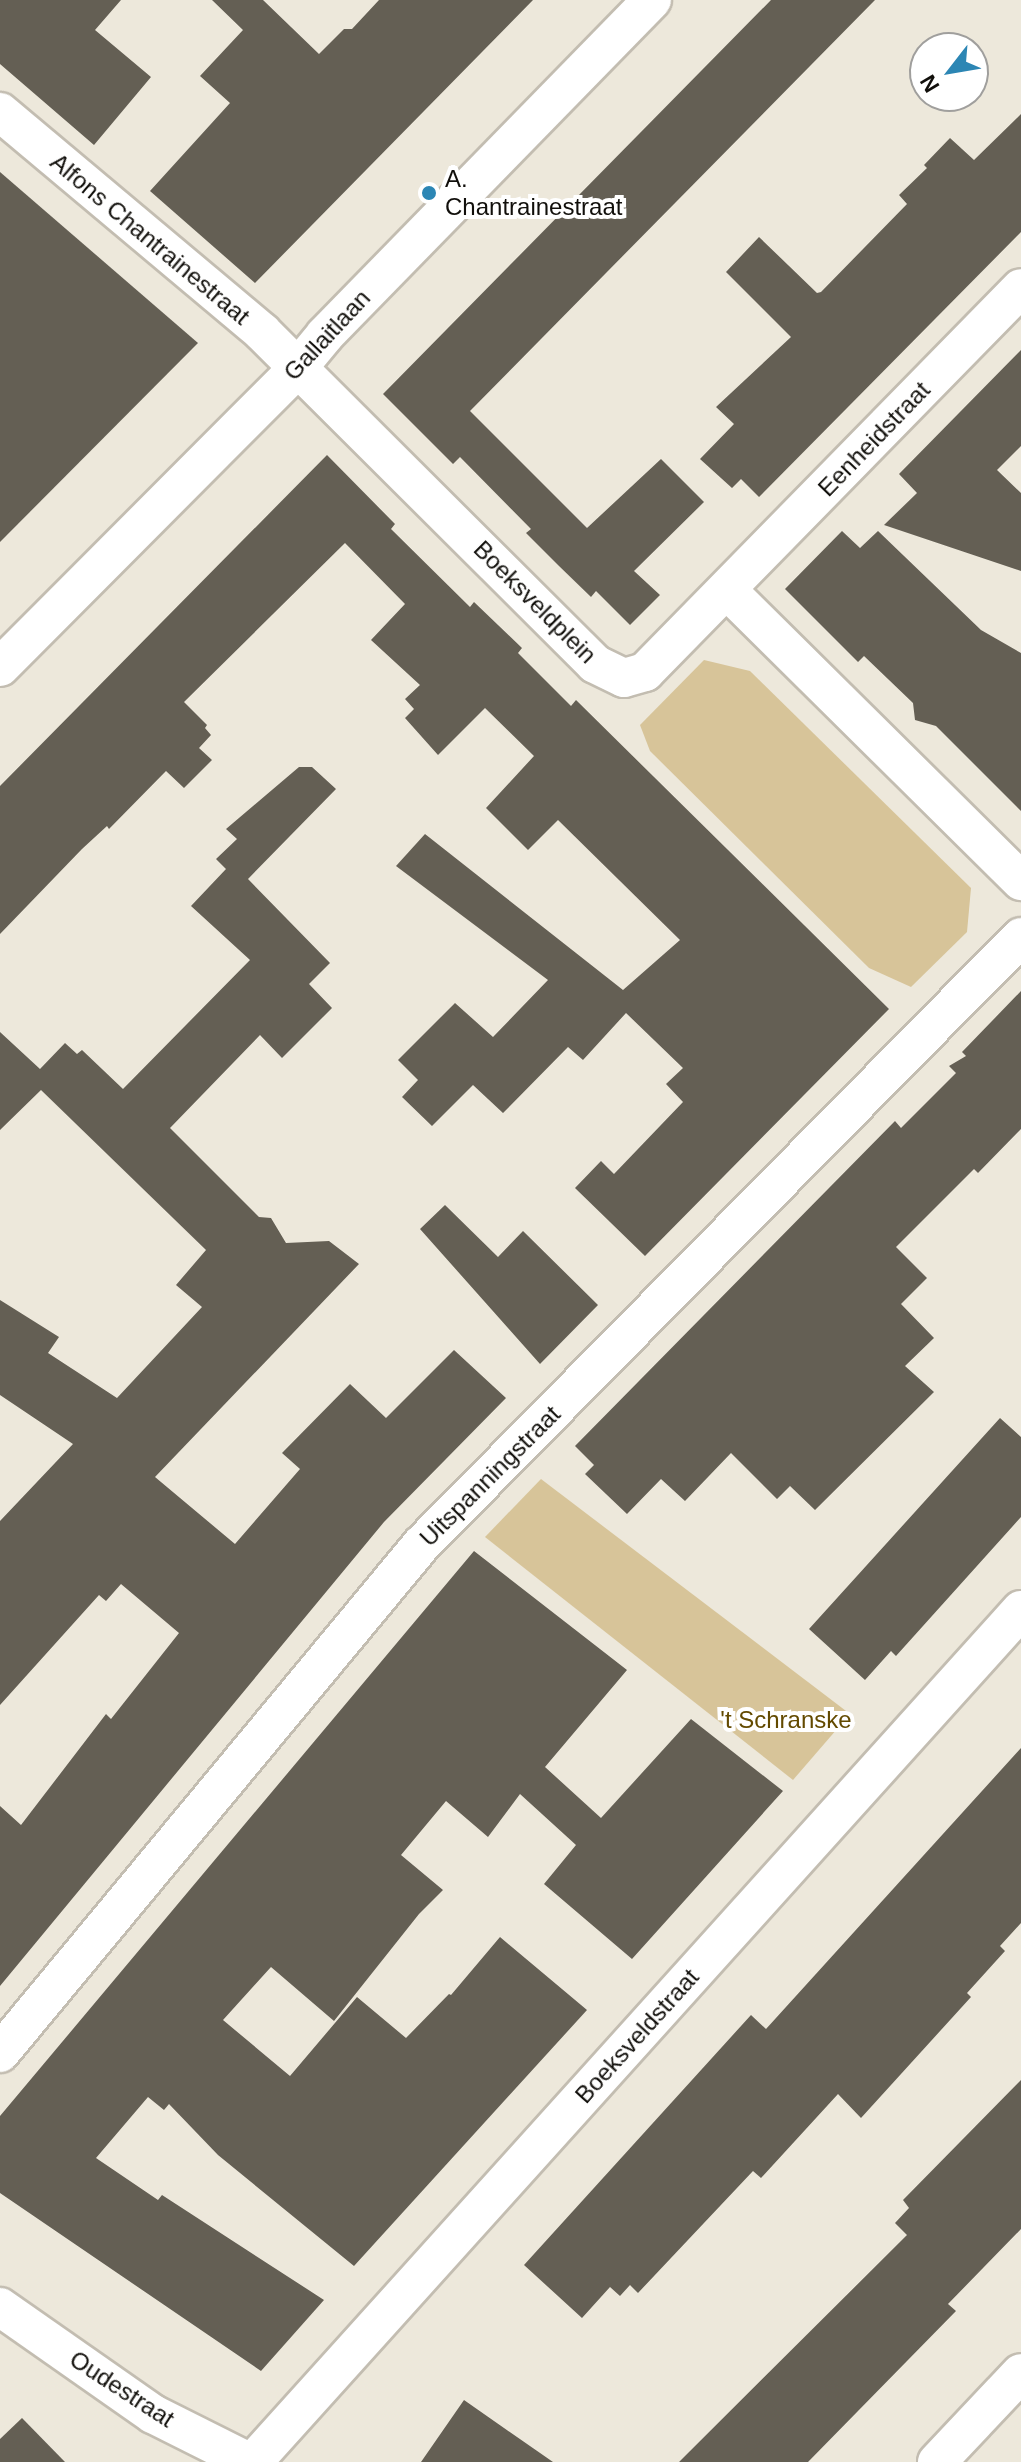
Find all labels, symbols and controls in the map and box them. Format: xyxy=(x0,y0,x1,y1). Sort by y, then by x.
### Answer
north arrow xyxy=(909,32,989,112)
text: N xyxy=(915,70,945,97)
street label: Alfons Chantrainestraat xyxy=(45,147,255,331)
place label: A. Chantrainestraat xyxy=(445,165,622,221)
marker: A. Chantrainestraat xyxy=(420,184,438,202)
street label: Gallaitlaan xyxy=(278,284,376,386)
street label: Eenheidstraat xyxy=(812,376,936,502)
street label: Boeksveldplein xyxy=(468,535,602,669)
street label: Uitspanningstraat xyxy=(414,1400,566,1552)
park label: 't Schranske xyxy=(720,1706,852,1734)
street label: Boeksveldstraat xyxy=(569,1963,705,2109)
street label: Oudestraat xyxy=(64,2345,180,2433)

